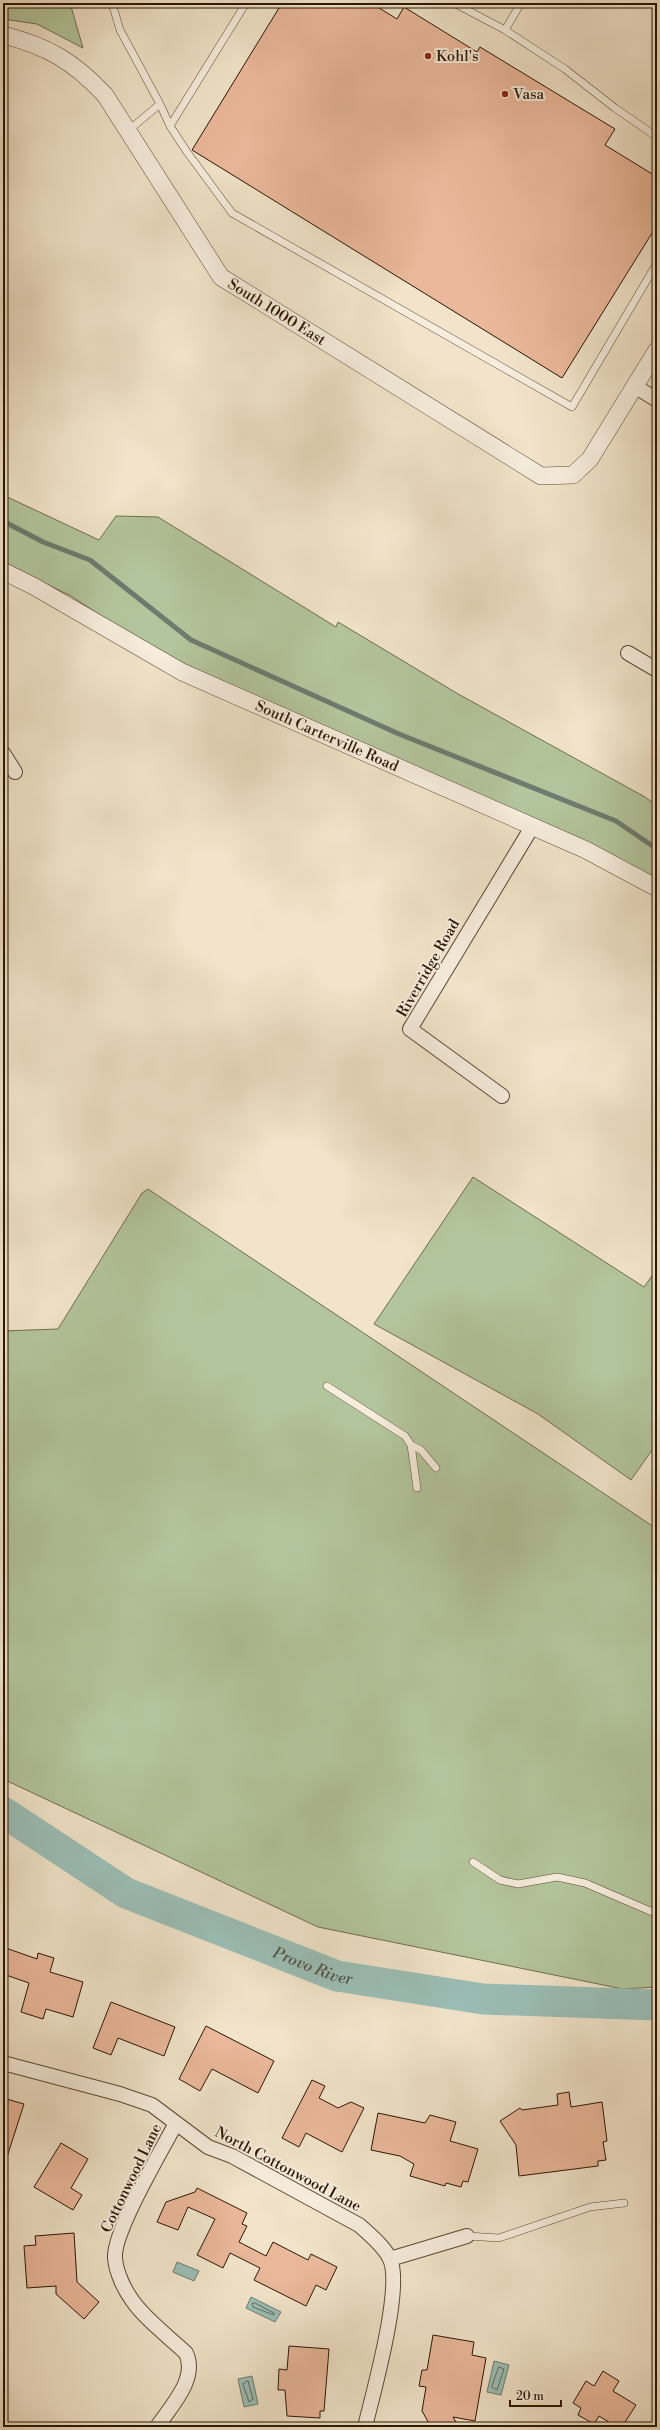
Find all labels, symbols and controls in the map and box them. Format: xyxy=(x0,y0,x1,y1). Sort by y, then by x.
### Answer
place label: Kohl's xyxy=(436,47,479,66)
marker: Kohl's xyxy=(423,51,433,61)
place label: Vasa xyxy=(512,85,545,104)
marker: Vasa xyxy=(500,89,510,99)
street label: South 1000 East xyxy=(224,275,330,350)
street label: South Carterville Road xyxy=(252,696,402,776)
street label: Riverridge Road xyxy=(393,915,464,1021)
water label: Provo River xyxy=(269,1942,355,1989)
street label: Cottonwood Lane xyxy=(97,2121,166,2236)
street label: North Cottonwood Lane xyxy=(211,2123,364,2216)
scale bar xyxy=(510,2382,561,2408)
text: 20 m xyxy=(516,2389,544,2404)

